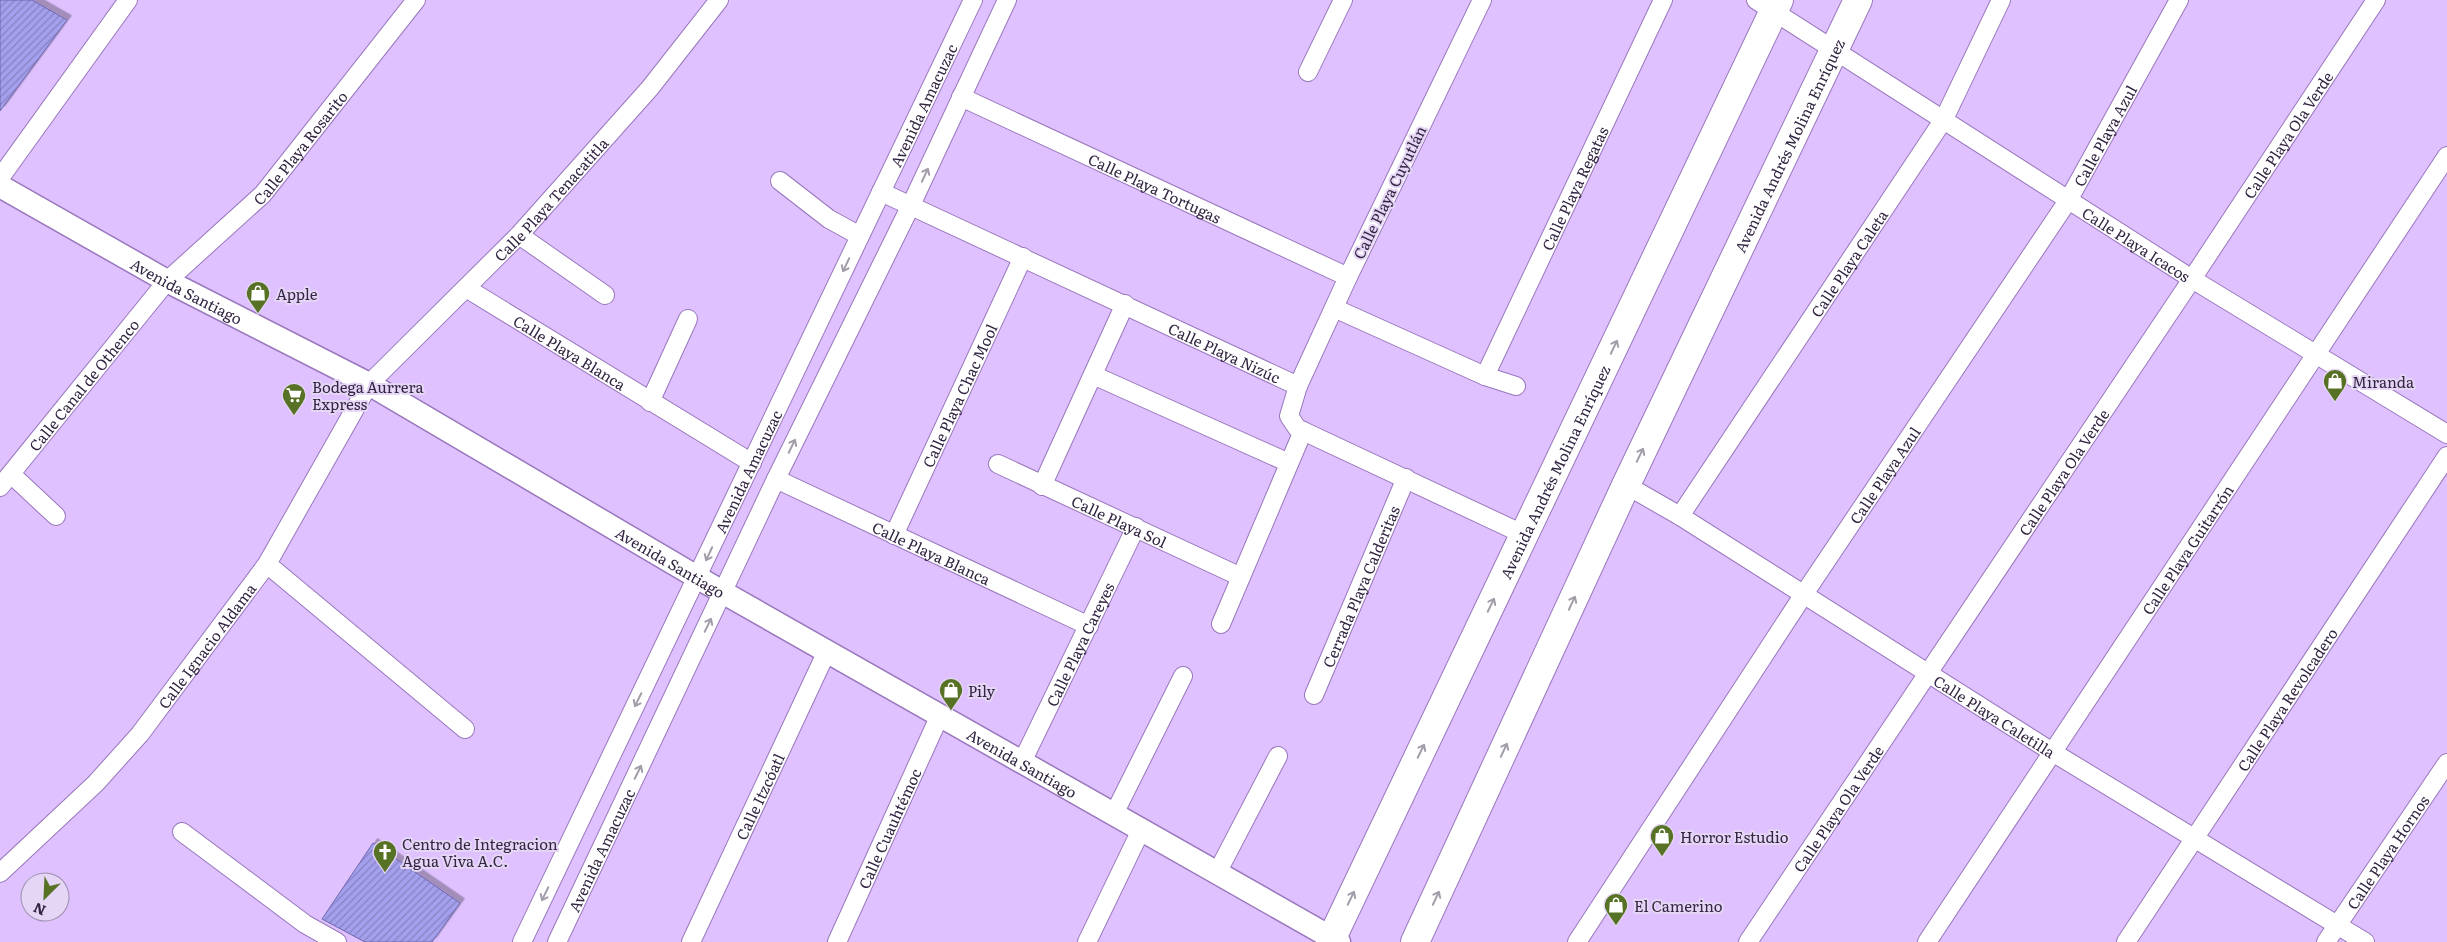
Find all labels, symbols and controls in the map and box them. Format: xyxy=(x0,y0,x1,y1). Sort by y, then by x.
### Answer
street label: Avenida Andrés Molina Enríquez xyxy=(1728,35,1849,256)
street label: Avenida Amacuzac xyxy=(883,39,962,170)
street label: Calle Playa Ola Verde xyxy=(2237,66,2338,203)
street label: Calle Playa Azul xyxy=(2067,80,2142,190)
street label: Calle Playa Rosarito xyxy=(247,85,352,210)
street label: Calle Playa Cuyutlán xyxy=(1347,121,1431,263)
street label: Calle Playa Regatas xyxy=(1535,122,1613,254)
street label: Calle Playa Tenacatitla xyxy=(488,131,614,266)
street label: Calle Playa Tortugas xyxy=(1085,146,1225,228)
one-way arrow xyxy=(921,168,931,183)
street label: Calle Playa Icacos xyxy=(2078,200,2195,287)
street label: Calle Playa Caleta xyxy=(1804,204,1893,321)
street label: Avenida Santiago xyxy=(127,251,247,329)
one-way arrow xyxy=(841,257,850,272)
shop icon: Apple xyxy=(245,280,271,314)
place label: Apple xyxy=(276,282,318,305)
street label: Calle Playa Blanca xyxy=(509,308,632,395)
street label: Calle Canal de Othenco xyxy=(22,313,144,456)
street label: Calle Playa Nizúc xyxy=(1165,316,1285,388)
street label: Calle Playa Chac Mool xyxy=(916,320,1002,471)
one-way arrow xyxy=(1609,340,1619,355)
street label: Avenida Andrés Molina Enríquez xyxy=(1493,361,1615,582)
shop icon: Miranda xyxy=(2322,368,2348,402)
place label: Miranda xyxy=(2352,370,2415,393)
place label: Bodega Aurrera Express xyxy=(312,375,425,415)
supermarket icon: Bodega Aurrera Express xyxy=(281,382,307,416)
street label: Calle Playa Ola Verde xyxy=(2012,403,2114,540)
street label: Avenida Amacuzac xyxy=(708,405,787,537)
street label: Calle Playa Azul xyxy=(1843,422,1925,528)
one-way arrow xyxy=(787,439,797,454)
one-way arrow xyxy=(1636,448,1645,463)
street label: Calle Playa Guitarrón xyxy=(2135,479,2238,619)
street label: Calle Playa Sol xyxy=(1068,488,1171,553)
street label: Cerrada Playa Calderitas xyxy=(1316,502,1405,671)
street label: Calle Playa Blanca xyxy=(869,514,995,590)
street label: Avenida Santiago xyxy=(612,520,730,603)
one-way arrow xyxy=(704,546,713,561)
street label: Calle Ignacio Aldama xyxy=(152,577,261,713)
street label: Calle Playa Careyes xyxy=(1039,578,1119,710)
one-way arrow xyxy=(1567,596,1577,611)
one-way arrow xyxy=(1487,598,1496,613)
one-way arrow xyxy=(704,618,714,633)
street label: Calle Playa Revolcadero xyxy=(2231,623,2342,776)
street label: Calle Playa Caletilla xyxy=(1929,668,2061,763)
shop icon: Pily xyxy=(938,677,964,711)
place label: Pily xyxy=(968,679,996,702)
one-way arrow xyxy=(633,692,643,707)
street label: Avenida Santiago xyxy=(963,722,1082,803)
street label: Calle Playa Ola Verde xyxy=(1787,740,1889,876)
one-way arrow xyxy=(1499,743,1509,758)
one-way arrow xyxy=(1417,744,1427,759)
street label: Calle Itzcóatl xyxy=(729,749,789,843)
street label: Calle Cuauhtémoc xyxy=(851,764,926,892)
one-way arrow xyxy=(634,765,643,780)
street label: Avenida Amacuzac xyxy=(562,784,640,915)
street label: Calle Playa Hornos xyxy=(2340,790,2434,913)
shop icon: Horror Estudio xyxy=(1649,823,1675,857)
place label: Horror Estudio xyxy=(1680,825,1789,848)
place label: Centro de Integracion Agua Viva A.C. xyxy=(402,832,558,872)
church icon: Centro de Integracion Agua Viva A.C. xyxy=(372,839,398,873)
north arrow xyxy=(20,872,70,922)
one-way arrow xyxy=(540,886,549,901)
one-way arrow xyxy=(1347,891,1357,906)
one-way arrow xyxy=(1431,891,1441,906)
shop icon: El Camerino xyxy=(1603,892,1629,926)
place label: El Camerino xyxy=(1634,894,1723,917)
text: N xyxy=(30,898,49,921)

